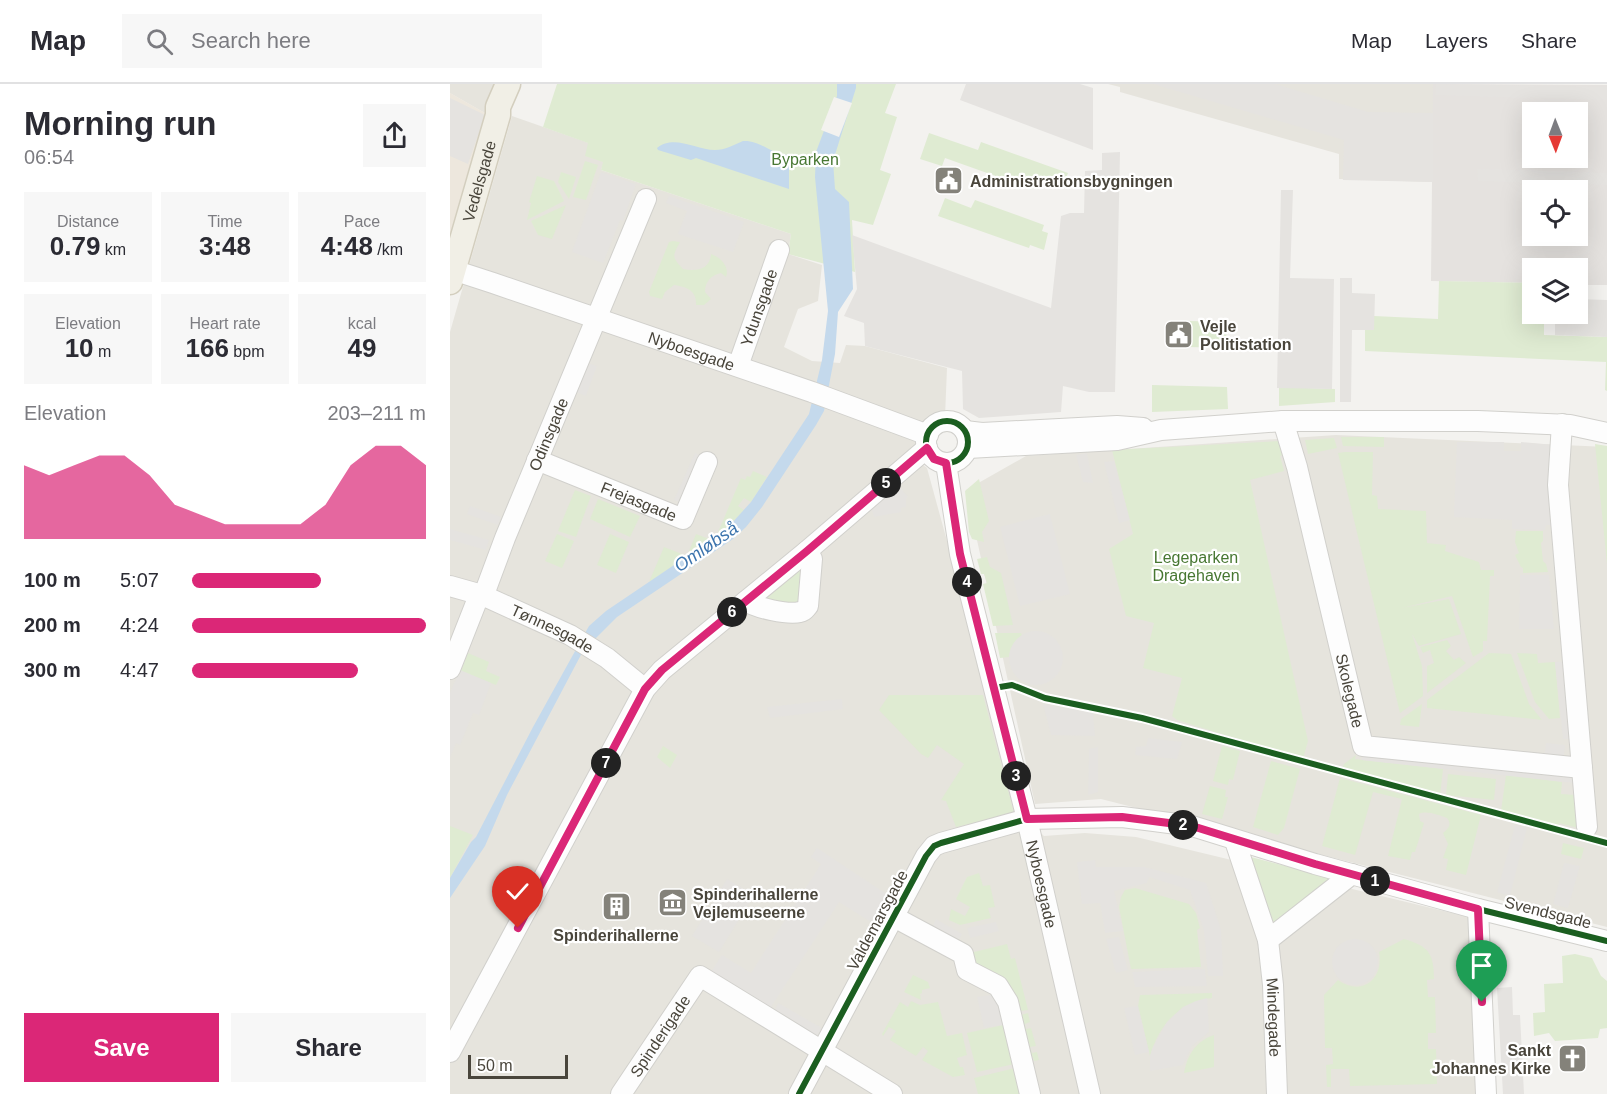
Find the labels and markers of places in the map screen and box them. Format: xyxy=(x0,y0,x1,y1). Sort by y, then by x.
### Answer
public building icon: Administrationsbygningen xyxy=(933,165,965,197)
place label: Administrationsbygningen xyxy=(970,173,1173,190)
place label: Vejle Politistation xyxy=(1200,318,1292,353)
public building icon: Vejle Politistation xyxy=(1163,319,1195,351)
pin: 5 xyxy=(871,468,901,498)
pin: 4 xyxy=(952,567,982,597)
pin: 6 xyxy=(717,597,747,627)
pin: 7 xyxy=(591,748,621,778)
pin: 3 xyxy=(1001,761,1031,791)
pin: 2 xyxy=(1168,810,1198,840)
pin xyxy=(492,866,543,928)
pin: 1 xyxy=(1360,866,1390,896)
place label: Spinderihallerne Vejlemuseerne xyxy=(693,886,818,921)
museum icon: Spinderihallerne Vejlemuseerne xyxy=(656,887,688,919)
building icon: Spinderihallerne xyxy=(600,891,632,923)
place label: Spinderihallerne xyxy=(553,927,679,944)
pin xyxy=(1456,940,1507,1002)
place label: Sankt Johannes Kirke xyxy=(1432,1042,1552,1077)
church icon: Sankt Johannes Kirke xyxy=(1556,1043,1588,1075)

